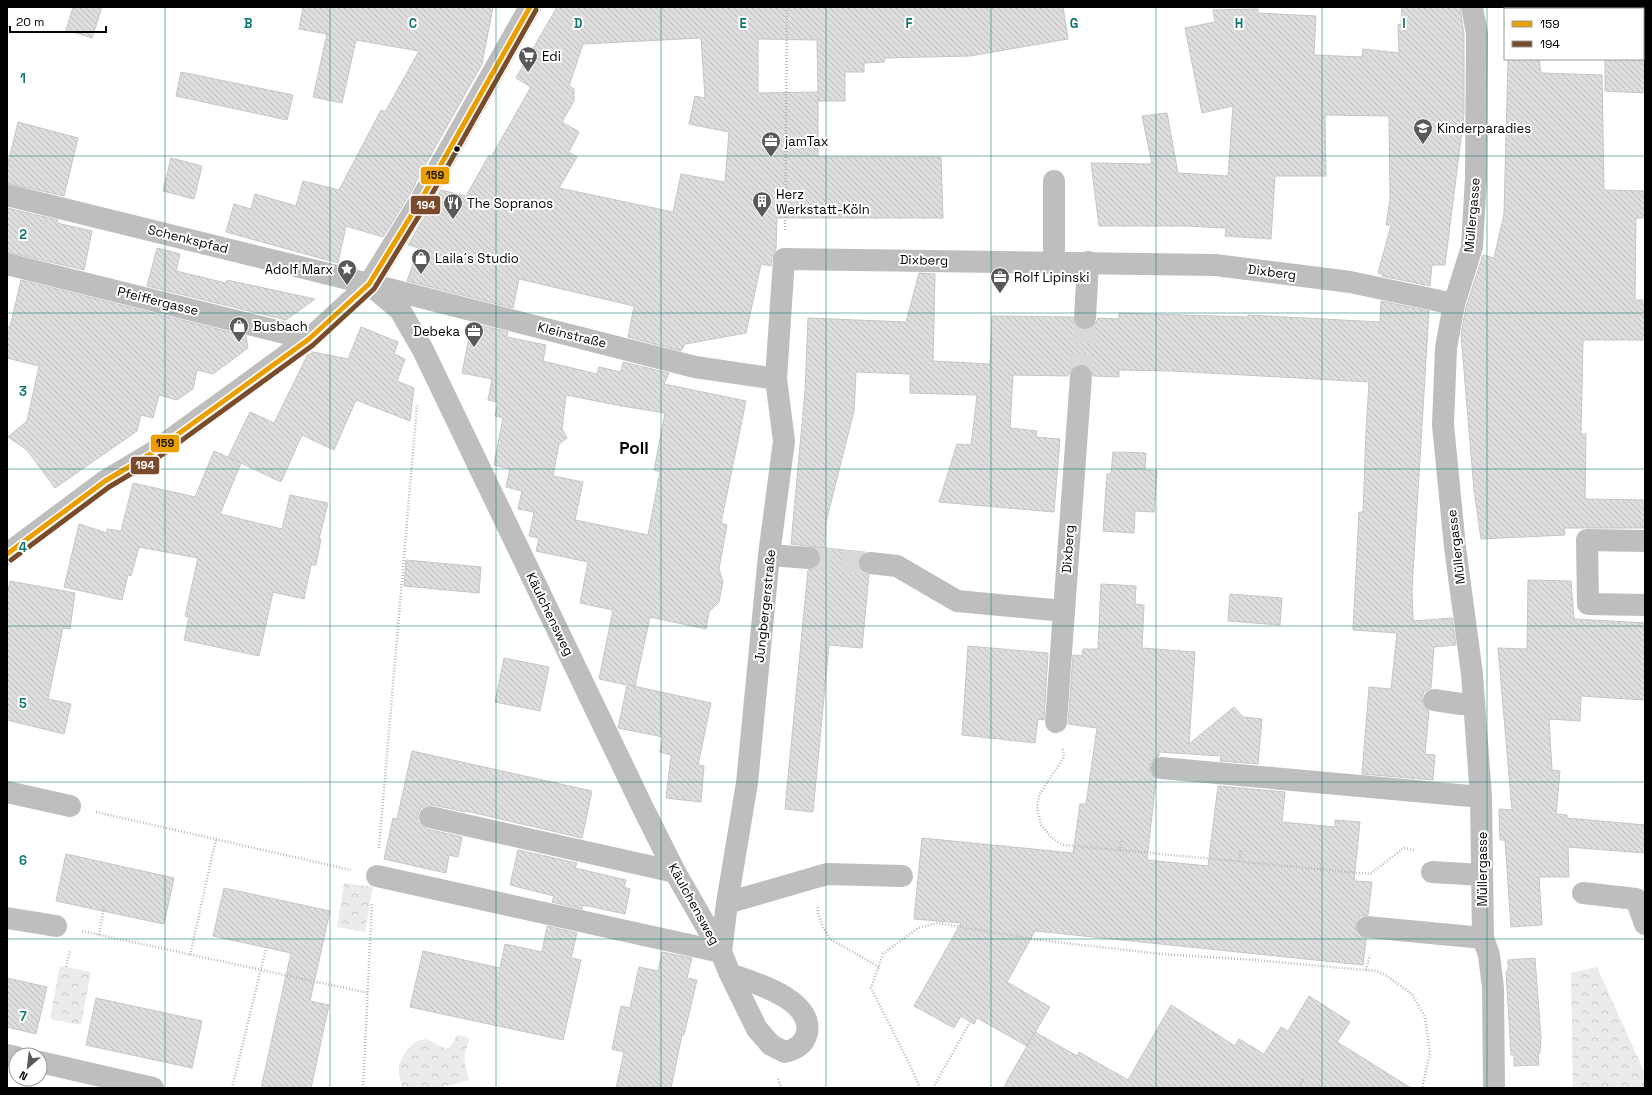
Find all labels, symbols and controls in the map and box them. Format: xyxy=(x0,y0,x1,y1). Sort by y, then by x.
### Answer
scale bar xyxy=(10,8,106,34)
legend xyxy=(1504,8,1644,60)
text: 20 m xyxy=(16,14,44,30)
text: B xyxy=(244,15,253,32)
text: C xyxy=(409,15,417,32)
text: D xyxy=(574,15,583,32)
text: E xyxy=(739,15,747,32)
text: F xyxy=(906,15,913,32)
text: G xyxy=(1070,15,1078,32)
text: H xyxy=(1235,15,1243,32)
text: I xyxy=(1402,15,1406,32)
text: 159 xyxy=(1540,16,1560,32)
text: 194 xyxy=(1540,36,1560,52)
supermarket icon: Edi xyxy=(517,45,539,73)
place label: Edi xyxy=(542,48,561,65)
text: 1 xyxy=(20,70,26,87)
school or university icon: Kinderparadies xyxy=(1412,117,1434,145)
place label: Kinderparadies xyxy=(1437,120,1531,137)
office icon: jamTax xyxy=(760,130,782,158)
place label: jamTax xyxy=(784,133,829,150)
unlabelled marker xyxy=(452,144,462,154)
line badge: 159 xyxy=(420,166,450,185)
text: 159 xyxy=(426,168,444,182)
street label: Müllergasse xyxy=(1460,177,1484,253)
place label: Herz Werkstatt-Köln xyxy=(776,186,870,218)
building icon: Herz Werkstatt-Köln xyxy=(751,190,773,218)
restaurant icon: The Sopranos xyxy=(442,192,464,220)
line badge: 194 xyxy=(410,195,441,215)
place label: The Sopranos xyxy=(467,195,553,212)
text: 194 xyxy=(417,198,435,212)
street label: Schenkspfad xyxy=(146,221,230,257)
text: 2 xyxy=(19,226,27,243)
shop icon: Laila´s Studio xyxy=(410,247,432,275)
place label: Laila´s Studio xyxy=(435,250,519,267)
street label: Dixberg xyxy=(900,251,948,269)
place icon: Adolf Marx xyxy=(336,258,358,286)
place label: Adolf Marx xyxy=(265,261,333,278)
street label: Dixberg xyxy=(1247,261,1297,283)
office icon: Rolf Lipinski xyxy=(989,266,1011,294)
place label: Rolf Lipinski xyxy=(1014,269,1089,286)
street label: Pfeiffergasse xyxy=(116,283,200,319)
shop icon: Busbach xyxy=(228,315,250,343)
place label: Busbach xyxy=(253,318,308,335)
street label: Kleinstraße xyxy=(536,318,608,352)
office icon: Debeka xyxy=(463,320,485,348)
place label: Debeka xyxy=(413,323,461,340)
text: 3 xyxy=(19,383,27,400)
line badge: 159 xyxy=(150,434,180,453)
text: 159 xyxy=(156,436,174,450)
district label: Poll xyxy=(619,437,649,459)
line badge: 194 xyxy=(130,456,160,475)
text: 194 xyxy=(136,458,154,472)
street label: Müllergasse xyxy=(1443,509,1469,585)
street label: Dixberg xyxy=(1058,524,1078,574)
text: 4 xyxy=(19,539,27,556)
street label: Jungbergerstraße xyxy=(751,548,779,664)
street label: Käulchensweg xyxy=(522,569,578,659)
text: 5 xyxy=(19,695,27,712)
street label: Müllergasse xyxy=(1474,831,1491,907)
text: 6 xyxy=(19,852,27,869)
street label: Käulchensweg xyxy=(665,860,723,948)
text: 7 xyxy=(19,1008,27,1025)
north arrow xyxy=(8,1047,48,1087)
text: N xyxy=(17,1068,30,1084)

